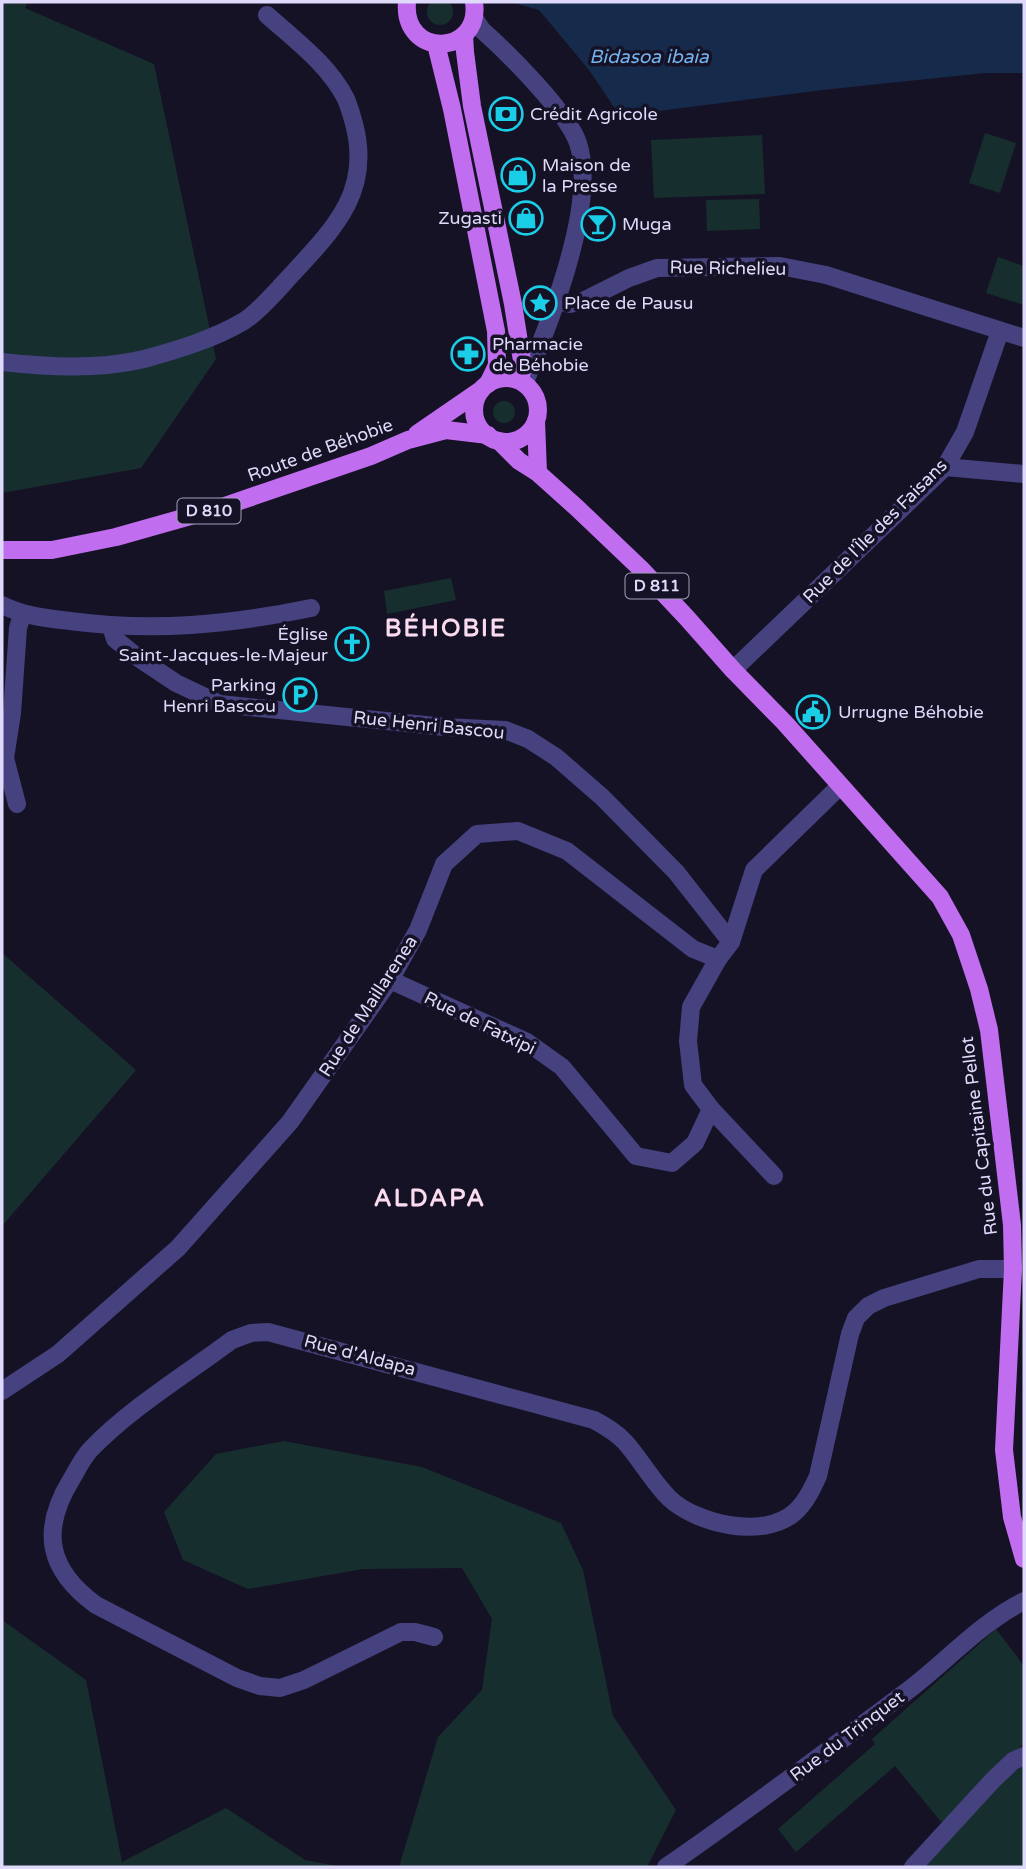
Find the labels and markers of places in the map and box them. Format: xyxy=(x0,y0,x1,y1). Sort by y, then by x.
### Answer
bank icon: Crédit Agricole xyxy=(487,95,525,133)
place label: Crédit Agricole xyxy=(530,103,658,125)
place label: Maison de la Presse xyxy=(542,154,631,197)
shop icon: Maison de la Presse xyxy=(499,156,537,194)
shop icon: Zugasti xyxy=(507,199,545,237)
bar icon: Muga xyxy=(579,205,617,243)
place label: Zugasti xyxy=(438,207,502,229)
place label: Muga xyxy=(622,213,672,235)
place icon: Place de Pausu xyxy=(521,284,559,322)
place label: Place de Pausu xyxy=(564,292,693,314)
place label: Pharmacie de Béhobie xyxy=(492,333,589,376)
pharmacy icon: Pharmacie de Béhobie xyxy=(449,335,487,373)
place label: Église Saint-Jacques-le-Majeur xyxy=(119,623,328,666)
church icon: Église Saint-Jacques-le-Majeur xyxy=(333,625,371,663)
place label: Parking Henri Bascou xyxy=(163,674,276,717)
parking icon: Parking Henri Bascou xyxy=(281,676,319,714)
public building icon: Urrugne Béhobie xyxy=(794,693,832,731)
place label: Urrugne Béhobie xyxy=(838,701,984,723)

